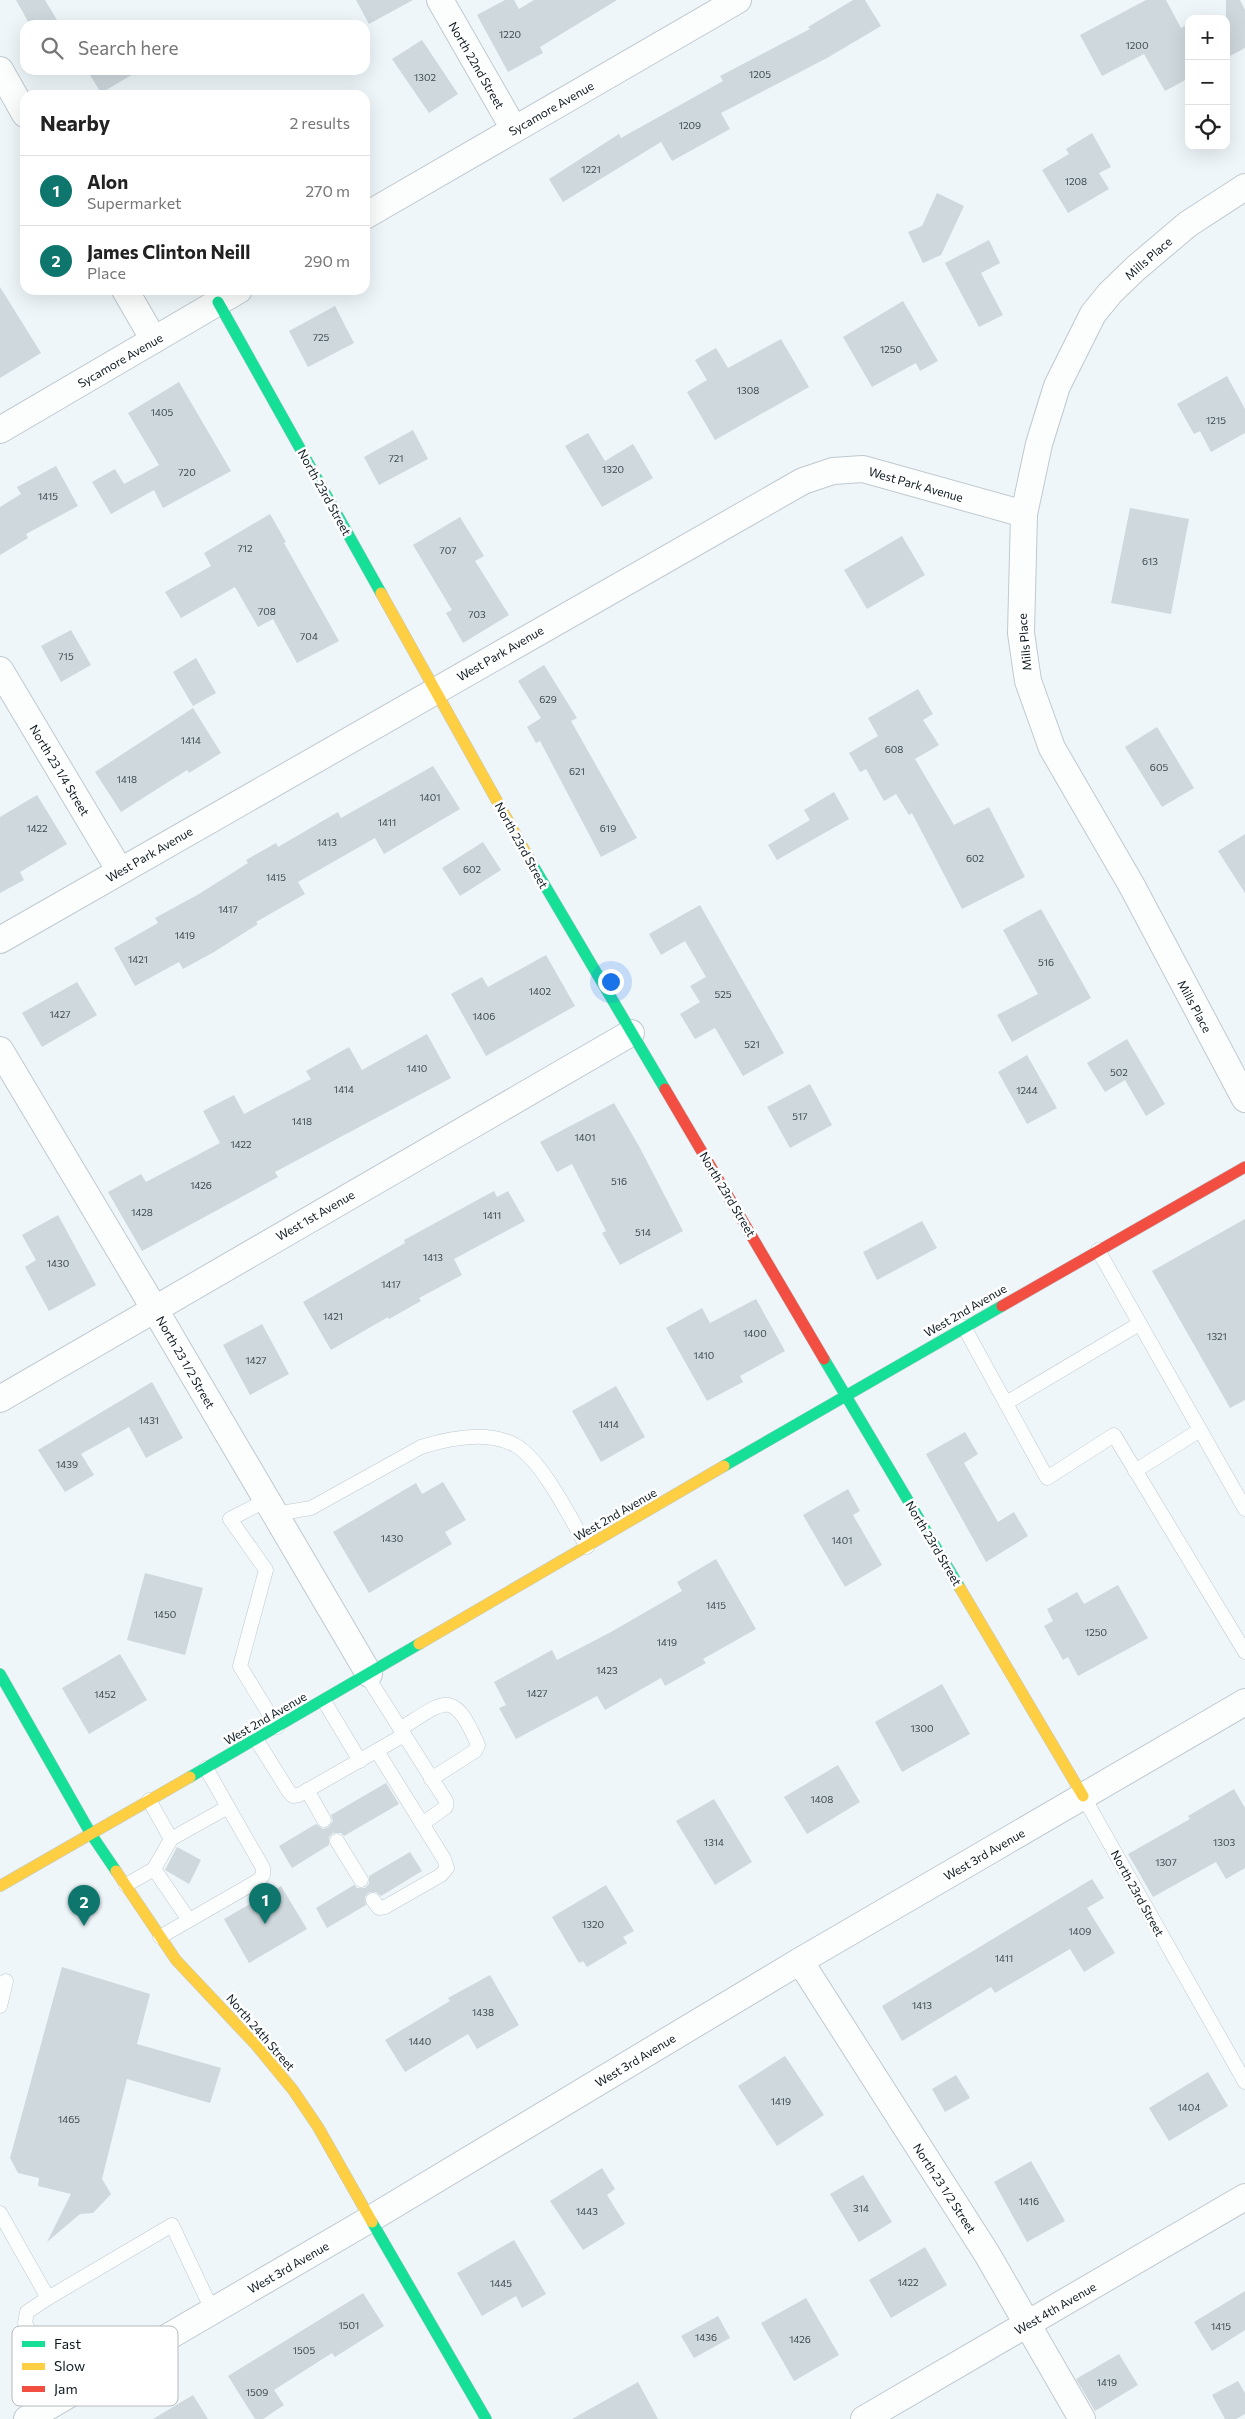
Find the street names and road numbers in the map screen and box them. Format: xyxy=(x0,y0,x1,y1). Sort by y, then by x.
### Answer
street label: North 22nd Street xyxy=(446,19,508,111)
street label: Sycamore Avenue xyxy=(506,78,596,138)
street label: Mills Place xyxy=(1122,234,1174,282)
street label: Sycamore Avenue xyxy=(75,330,165,390)
street label: North 23rd Street xyxy=(296,446,355,538)
street label: West Park Avenue xyxy=(867,464,965,504)
street label: Mills Place xyxy=(1015,613,1033,671)
street label: West Park Avenue xyxy=(454,622,546,684)
street label: North 23 1/4 Street xyxy=(27,722,93,818)
street label: North 23rd Street xyxy=(493,799,552,891)
street label: West Park Avenue xyxy=(103,823,195,885)
street label: Mills Place xyxy=(1175,977,1215,1035)
street label: North 23rd Street xyxy=(697,1149,759,1239)
street label: West 1st Avenue xyxy=(273,1187,357,1243)
street label: West 2nd Avenue xyxy=(921,1281,1009,1339)
street label: North 23 1/2 Street xyxy=(154,1313,218,1411)
street label: West 2nd Avenue xyxy=(571,1485,659,1543)
street label: North 23rd Street xyxy=(903,1498,965,1588)
street label: West 2nd Avenue xyxy=(221,1689,309,1747)
street label: West 3rd Avenue xyxy=(941,1825,1027,1883)
street label: North 23rd Street xyxy=(1109,1847,1168,1939)
street label: North 24th Street xyxy=(224,1991,298,2073)
street label: West 3rd Avenue xyxy=(592,2031,678,2089)
street label: North 23 1/2 Street xyxy=(911,2140,979,2236)
street label: West 3rd Avenue xyxy=(245,2238,331,2296)
street label: West 4th Avenue xyxy=(1012,2279,1098,2337)

